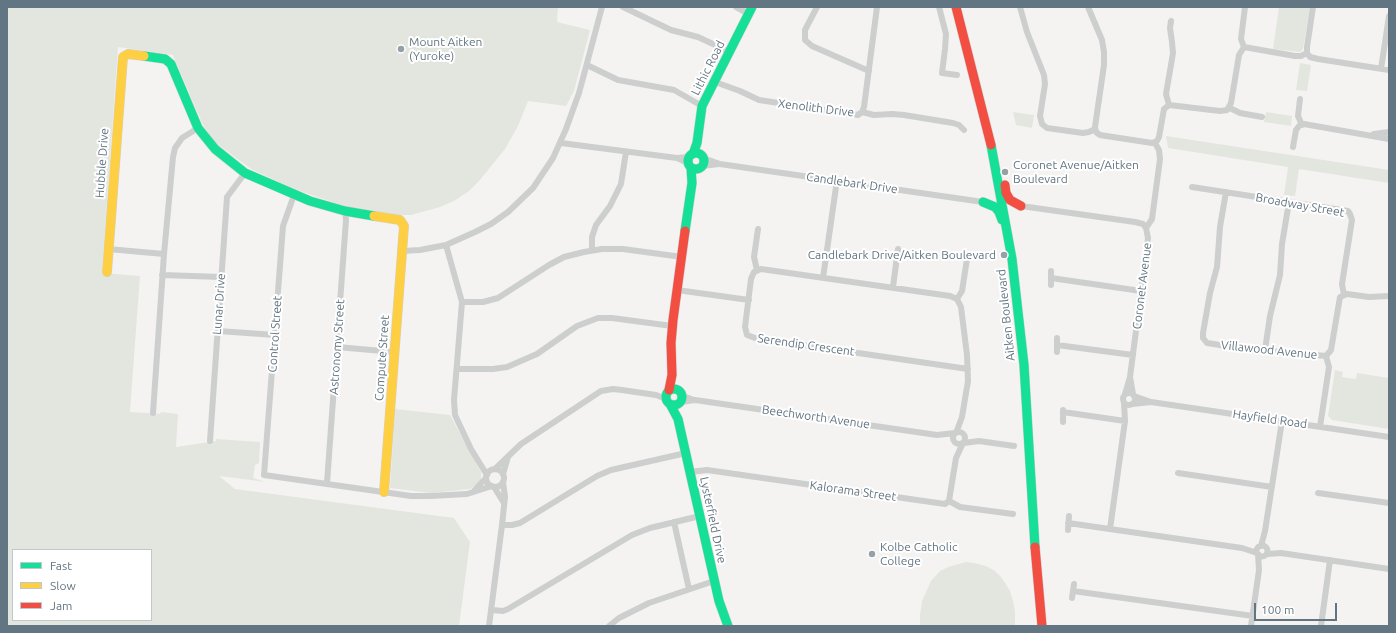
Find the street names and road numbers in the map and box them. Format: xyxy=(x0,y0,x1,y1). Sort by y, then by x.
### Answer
street label: Lithic Road xyxy=(688,38,728,98)
street label: Xenolith Drive xyxy=(777,96,855,120)
street label: Hubble Drive xyxy=(92,128,112,198)
street label: Candlebark Drive xyxy=(805,169,899,197)
street label: Broadway Street xyxy=(1255,190,1345,220)
street label: Coronet Avenue xyxy=(1130,242,1154,330)
street label: Aitken Boulevard xyxy=(994,268,1018,362)
street label: Lunar Drive xyxy=(210,273,228,335)
street label: Control Street xyxy=(265,295,285,373)
street label: Astronomy Street xyxy=(326,299,348,395)
street label: Compute Street xyxy=(372,315,392,401)
street label: Serendip Crescent xyxy=(756,331,856,359)
street label: Villawood Avenue xyxy=(1220,338,1318,362)
street label: Beechworth Avenue xyxy=(761,402,871,432)
street label: Hayfield Road xyxy=(1232,407,1308,431)
street label: Lysterfield Drive xyxy=(697,475,729,565)
street label: Kalorama Street xyxy=(809,478,897,504)

